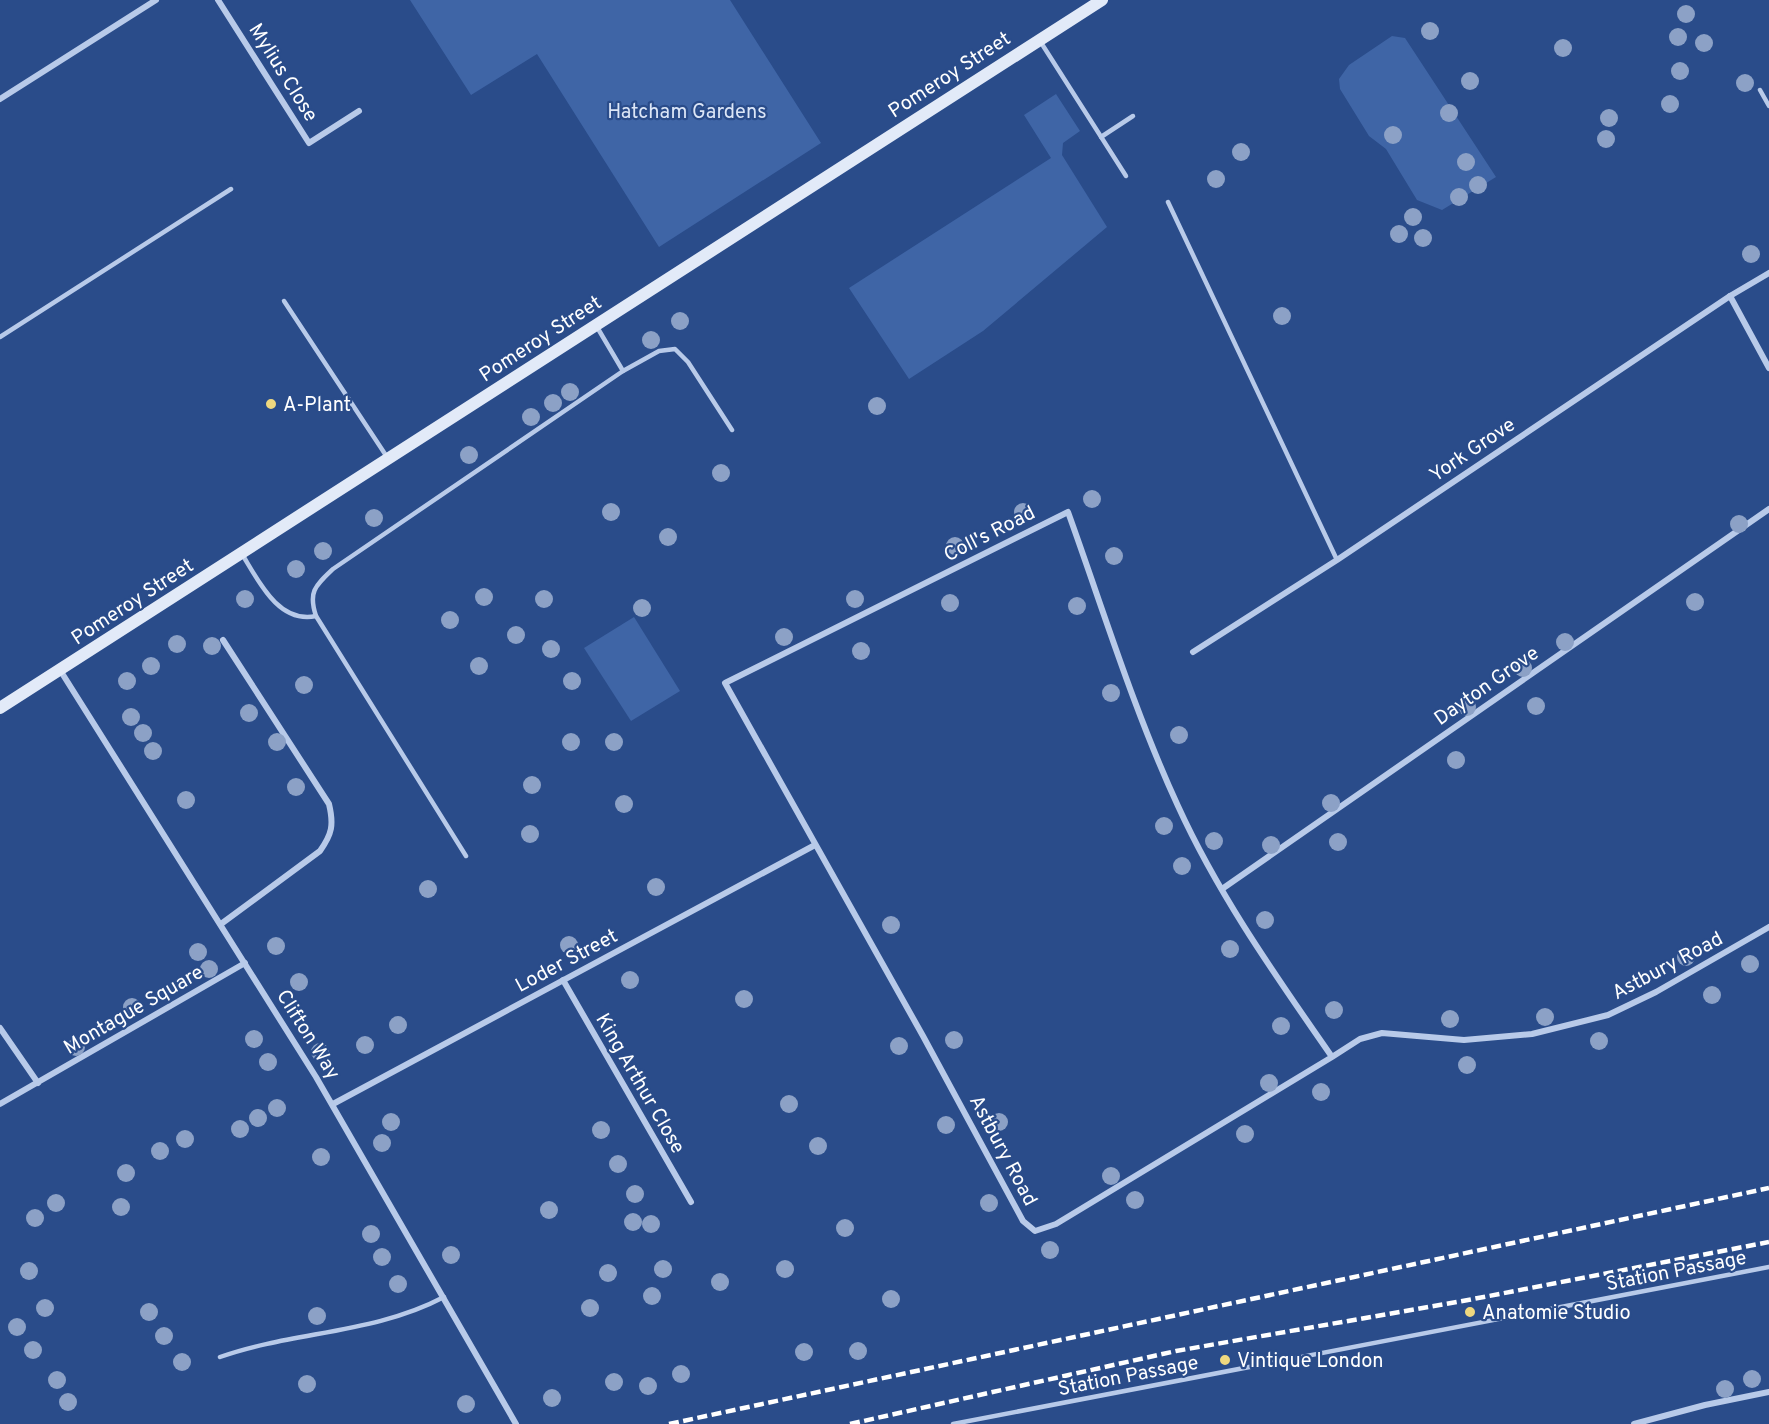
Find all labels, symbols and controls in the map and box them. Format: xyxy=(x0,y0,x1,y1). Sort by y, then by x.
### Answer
street label: Mylius Close xyxy=(242,19,323,127)
street label: Pomeroy Street xyxy=(884,26,1016,125)
park label: Hatcham Gardens xyxy=(607,100,767,126)
street label: Pomeroy Street xyxy=(475,290,607,389)
place label: A-Plant xyxy=(283,393,351,419)
marker: A-Plant xyxy=(264,397,278,411)
street label: York Grove xyxy=(1425,412,1521,489)
street label: Coll's Road xyxy=(940,501,1040,569)
street label: Pomeroy Street xyxy=(67,553,199,652)
street label: Dayton Grove xyxy=(1430,641,1545,732)
street label: Loder Street xyxy=(511,924,623,1000)
street label: Astbury Road xyxy=(1608,927,1728,1007)
street label: Montague Square xyxy=(59,960,209,1061)
street label: Clifton Way xyxy=(269,985,345,1085)
street label: King Arthur Close xyxy=(588,1009,690,1159)
street label: Astbury Road xyxy=(962,1091,1042,1211)
street label: Station Passage xyxy=(1604,1246,1749,1298)
place label: Anatomie Studio xyxy=(1482,1301,1631,1327)
marker: Anatomie Studio xyxy=(1463,1305,1477,1319)
place label: Vintique London xyxy=(1237,1349,1384,1375)
street label: Station Passage xyxy=(1056,1351,1201,1403)
marker: Vintique London xyxy=(1218,1353,1232,1367)

